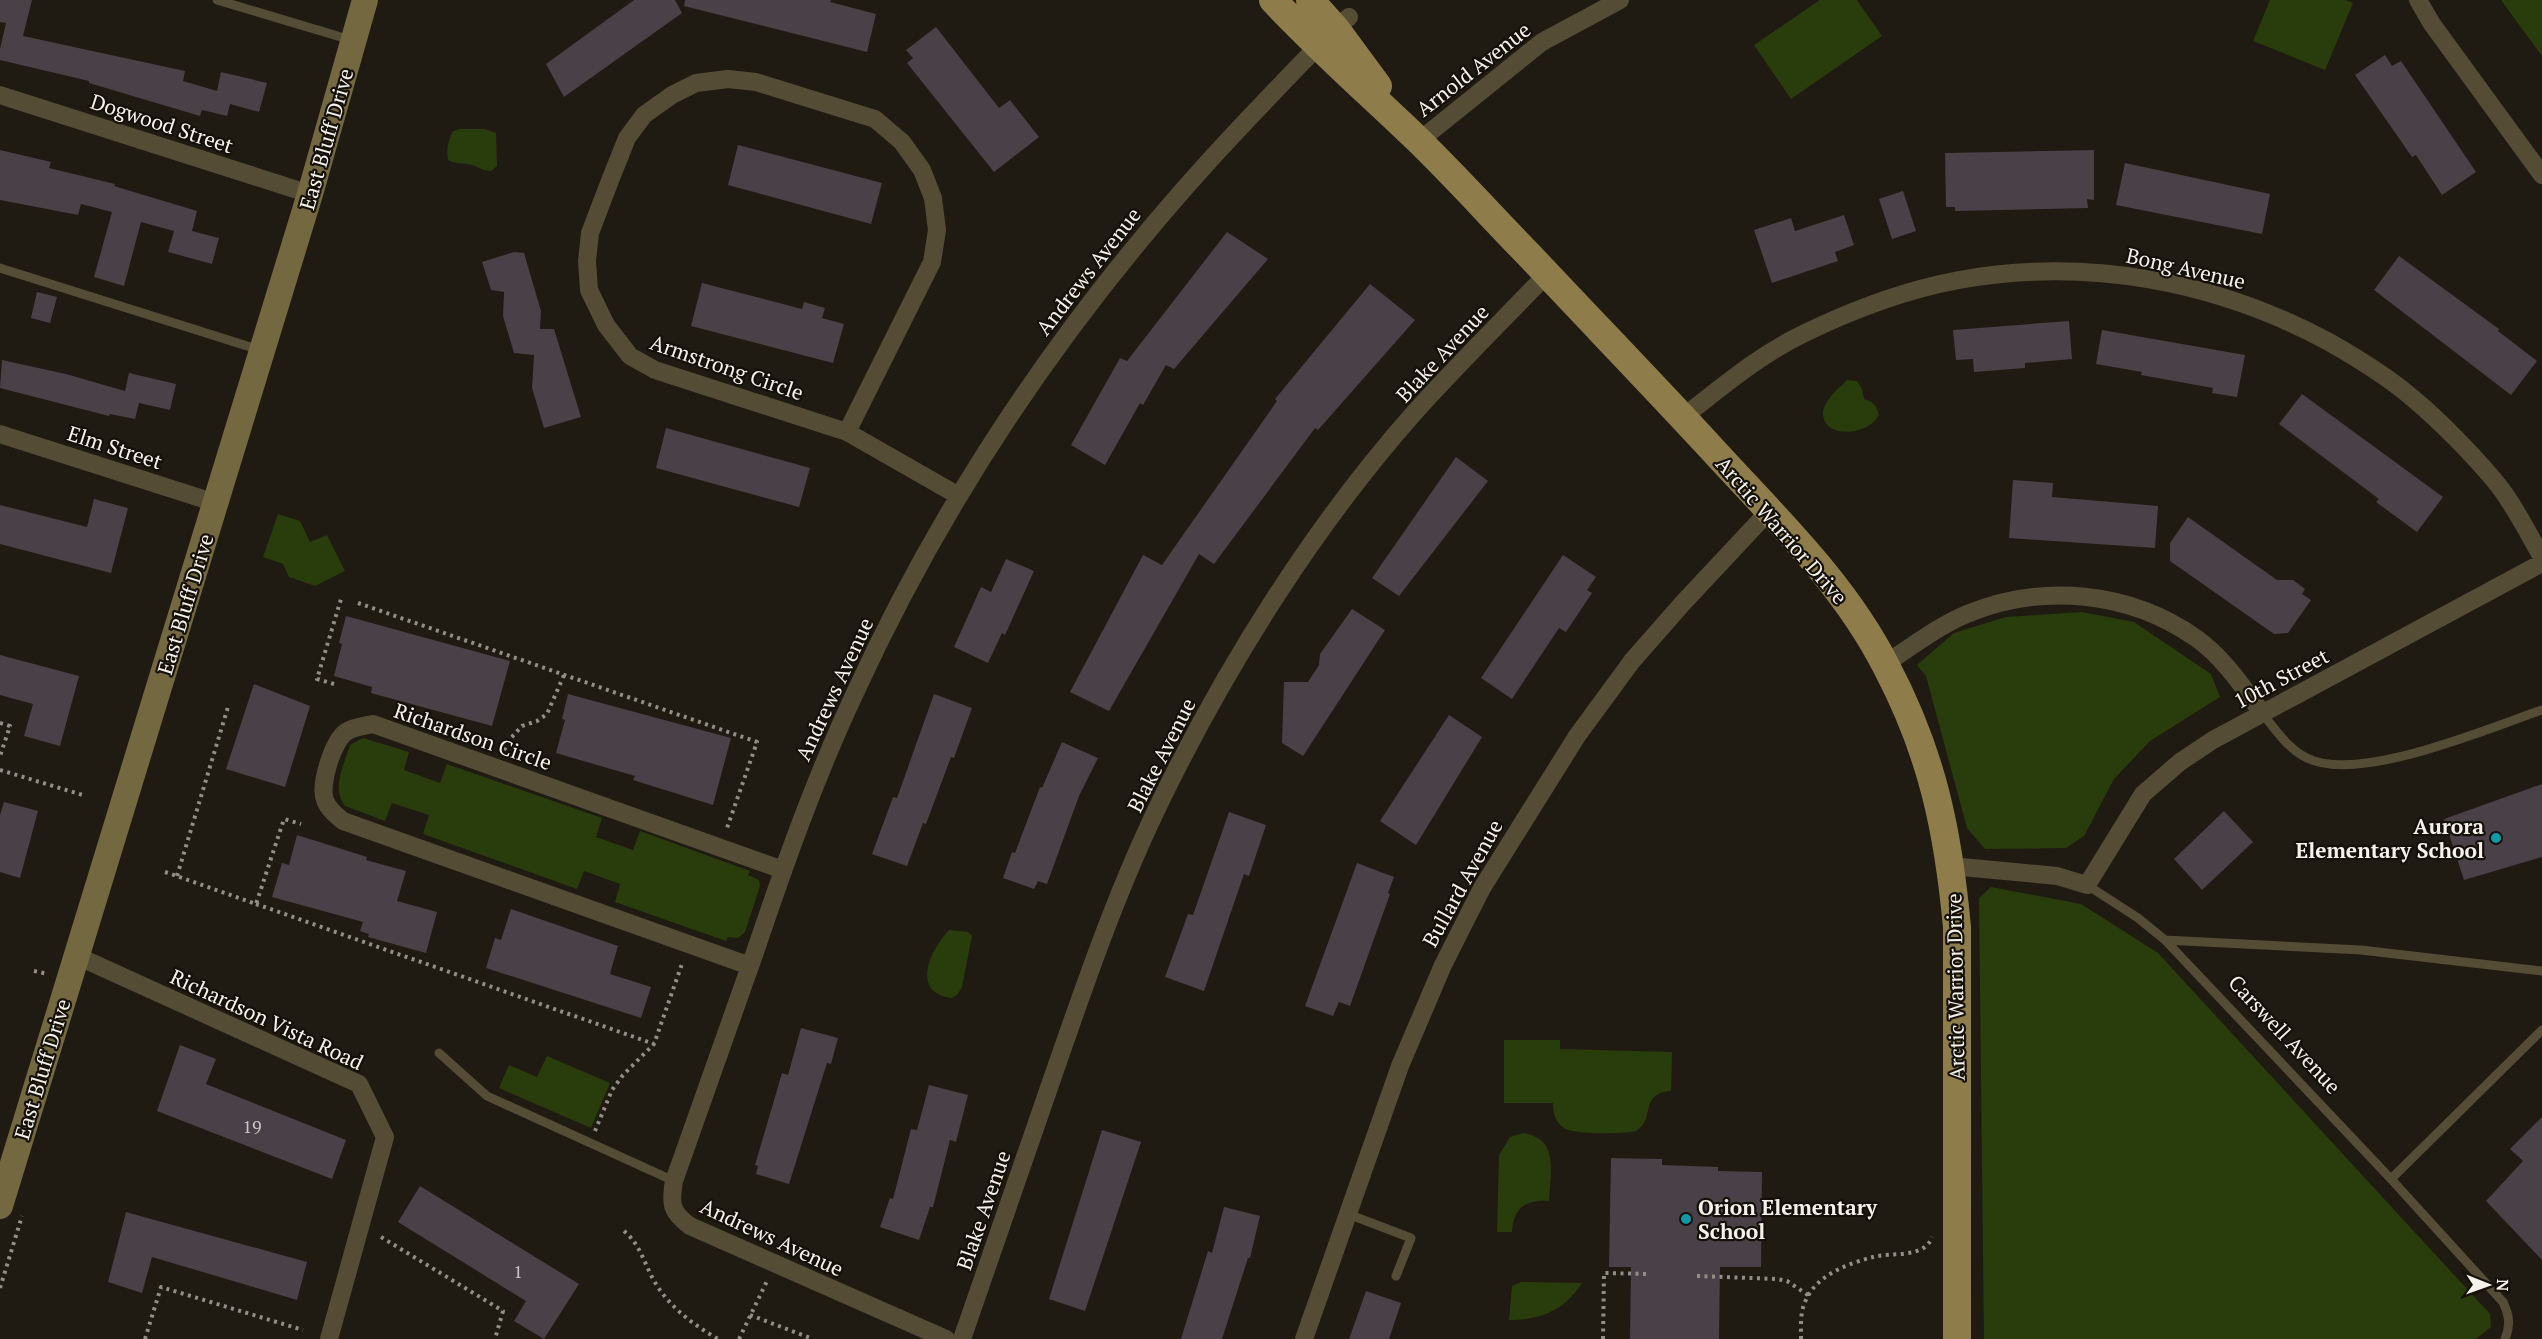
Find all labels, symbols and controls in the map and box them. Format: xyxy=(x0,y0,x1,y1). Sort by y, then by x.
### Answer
street label: Arnold Avenue xyxy=(1410,16,1536,122)
street label: East Bluff Drive xyxy=(292,65,360,213)
street label: Dogwood Street xyxy=(87,87,237,159)
street label: Andrews Avenue xyxy=(1029,201,1147,341)
street label: Bong Avenue xyxy=(2124,241,2248,295)
street label: Blake Avenue xyxy=(1389,298,1495,408)
street label: Armstrong Circle xyxy=(647,328,807,406)
street label: Elm Street xyxy=(64,419,166,475)
street label: Arctic Warrior Drive xyxy=(1710,450,1854,610)
street label: East Bluff Drive xyxy=(150,530,220,678)
street label: Andrews Avenue xyxy=(789,613,879,765)
street label: 10th Street xyxy=(2229,641,2334,715)
street label: Blake Avenue xyxy=(1120,693,1202,817)
street label: Richardson Circle xyxy=(390,696,556,776)
place label: Aurora Elementary School xyxy=(2296,812,2484,864)
street label: Bullard Avenue xyxy=(1415,814,1509,952)
marker: Aurora Elementary School xyxy=(2489,831,2503,845)
street label: Arctic Warrior Drive xyxy=(1939,893,1971,1081)
street label: Richardson Vista Road xyxy=(166,962,368,1076)
street label: Carswell Avenue xyxy=(2223,969,2347,1099)
street label: East Bluff Drive xyxy=(7,995,77,1143)
house number: 19 xyxy=(242,1114,262,1138)
street label: Blake Avenue xyxy=(950,1147,1016,1273)
street label: Andrews Avenue xyxy=(696,1192,848,1282)
place label: Orion Elementary School xyxy=(1698,1193,1878,1245)
marker: Orion Elementary School xyxy=(1679,1212,1693,1226)
north arrow xyxy=(2458,1255,2518,1315)
house number: 1 xyxy=(513,1259,523,1283)
text: N xyxy=(2492,1279,2514,1292)

